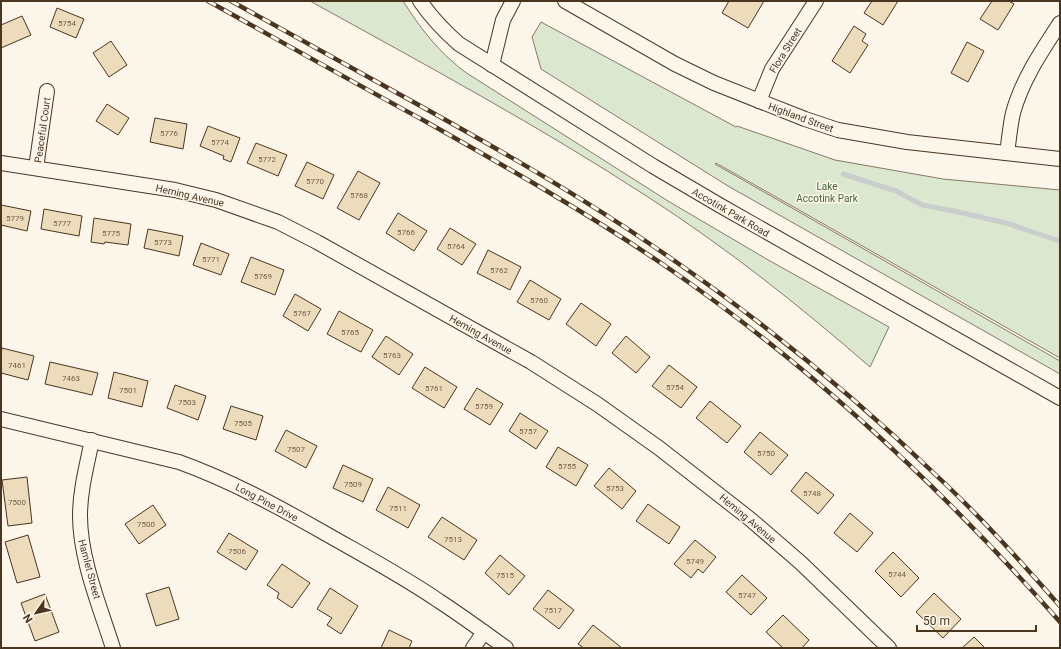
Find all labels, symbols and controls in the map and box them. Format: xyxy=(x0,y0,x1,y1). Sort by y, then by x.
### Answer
house number: 5754 xyxy=(58,19,76,28)
street label: Flora Street xyxy=(767,26,804,75)
street label: Peaceful Court xyxy=(32,97,53,164)
street label: Highland Street xyxy=(767,101,835,134)
house number: 5776 xyxy=(160,129,178,138)
house number: 5774 xyxy=(211,138,229,147)
house number: 5772 xyxy=(258,155,276,164)
house number: 5770 xyxy=(306,177,324,186)
park label: Lake Accotink Park xyxy=(796,181,859,204)
street label: Heming Avenue xyxy=(155,182,225,209)
street label: Accotink Park Road xyxy=(690,186,771,239)
house number: 5768 xyxy=(350,191,368,200)
house number: 5779 xyxy=(6,214,24,223)
house number: 5777 xyxy=(53,219,71,228)
house number: 5766 xyxy=(397,228,415,237)
house number: 5775 xyxy=(102,229,120,238)
house number: 5773 xyxy=(154,238,172,247)
house number: 5764 xyxy=(447,242,465,251)
house number: 5771 xyxy=(202,255,220,264)
house number: 5762 xyxy=(490,266,508,275)
house number: 5769 xyxy=(254,272,272,281)
house number: 5760 xyxy=(530,296,548,305)
house number: 5767 xyxy=(293,309,311,318)
street label: Heming Avenue xyxy=(447,313,514,356)
house number: 5765 xyxy=(341,328,359,337)
house number: 5763 xyxy=(383,351,401,360)
house number: 7461 xyxy=(8,361,26,370)
house number: 7463 xyxy=(62,374,80,383)
house number: 5754 xyxy=(666,383,684,392)
house number: 5761 xyxy=(425,384,443,393)
house number: 7501 xyxy=(119,386,137,395)
house number: 7503 xyxy=(178,398,196,407)
house number: 5759 xyxy=(475,402,493,411)
house number: 7505 xyxy=(234,419,252,428)
house number: 5757 xyxy=(519,427,537,436)
house number: 7507 xyxy=(287,445,305,454)
house number: 5750 xyxy=(757,449,775,458)
house number: 5755 xyxy=(558,462,576,471)
house number: 7509 xyxy=(344,480,362,489)
street label: Long Pine Drive xyxy=(234,481,300,524)
house number: 5753 xyxy=(606,484,624,493)
house number: 5748 xyxy=(803,489,821,498)
street label: Heming Avenue xyxy=(717,492,778,545)
house number: 7500 xyxy=(8,498,26,507)
house number: 7511 xyxy=(389,504,407,513)
house number: 7500 xyxy=(137,520,155,529)
house number: 7513 xyxy=(444,535,462,544)
street label: Hamlet Street xyxy=(76,538,103,600)
house number: 7506 xyxy=(228,547,246,556)
house number: 5749 xyxy=(686,557,704,566)
house number: 5744 xyxy=(888,570,906,579)
house number: 7515 xyxy=(496,571,514,580)
house number: 5747 xyxy=(738,591,756,600)
north arrow xyxy=(16,593,56,633)
house number: 7517 xyxy=(544,606,562,615)
scale bar xyxy=(917,607,1036,633)
text: N xyxy=(20,611,36,625)
text: 50 m xyxy=(923,614,950,628)

